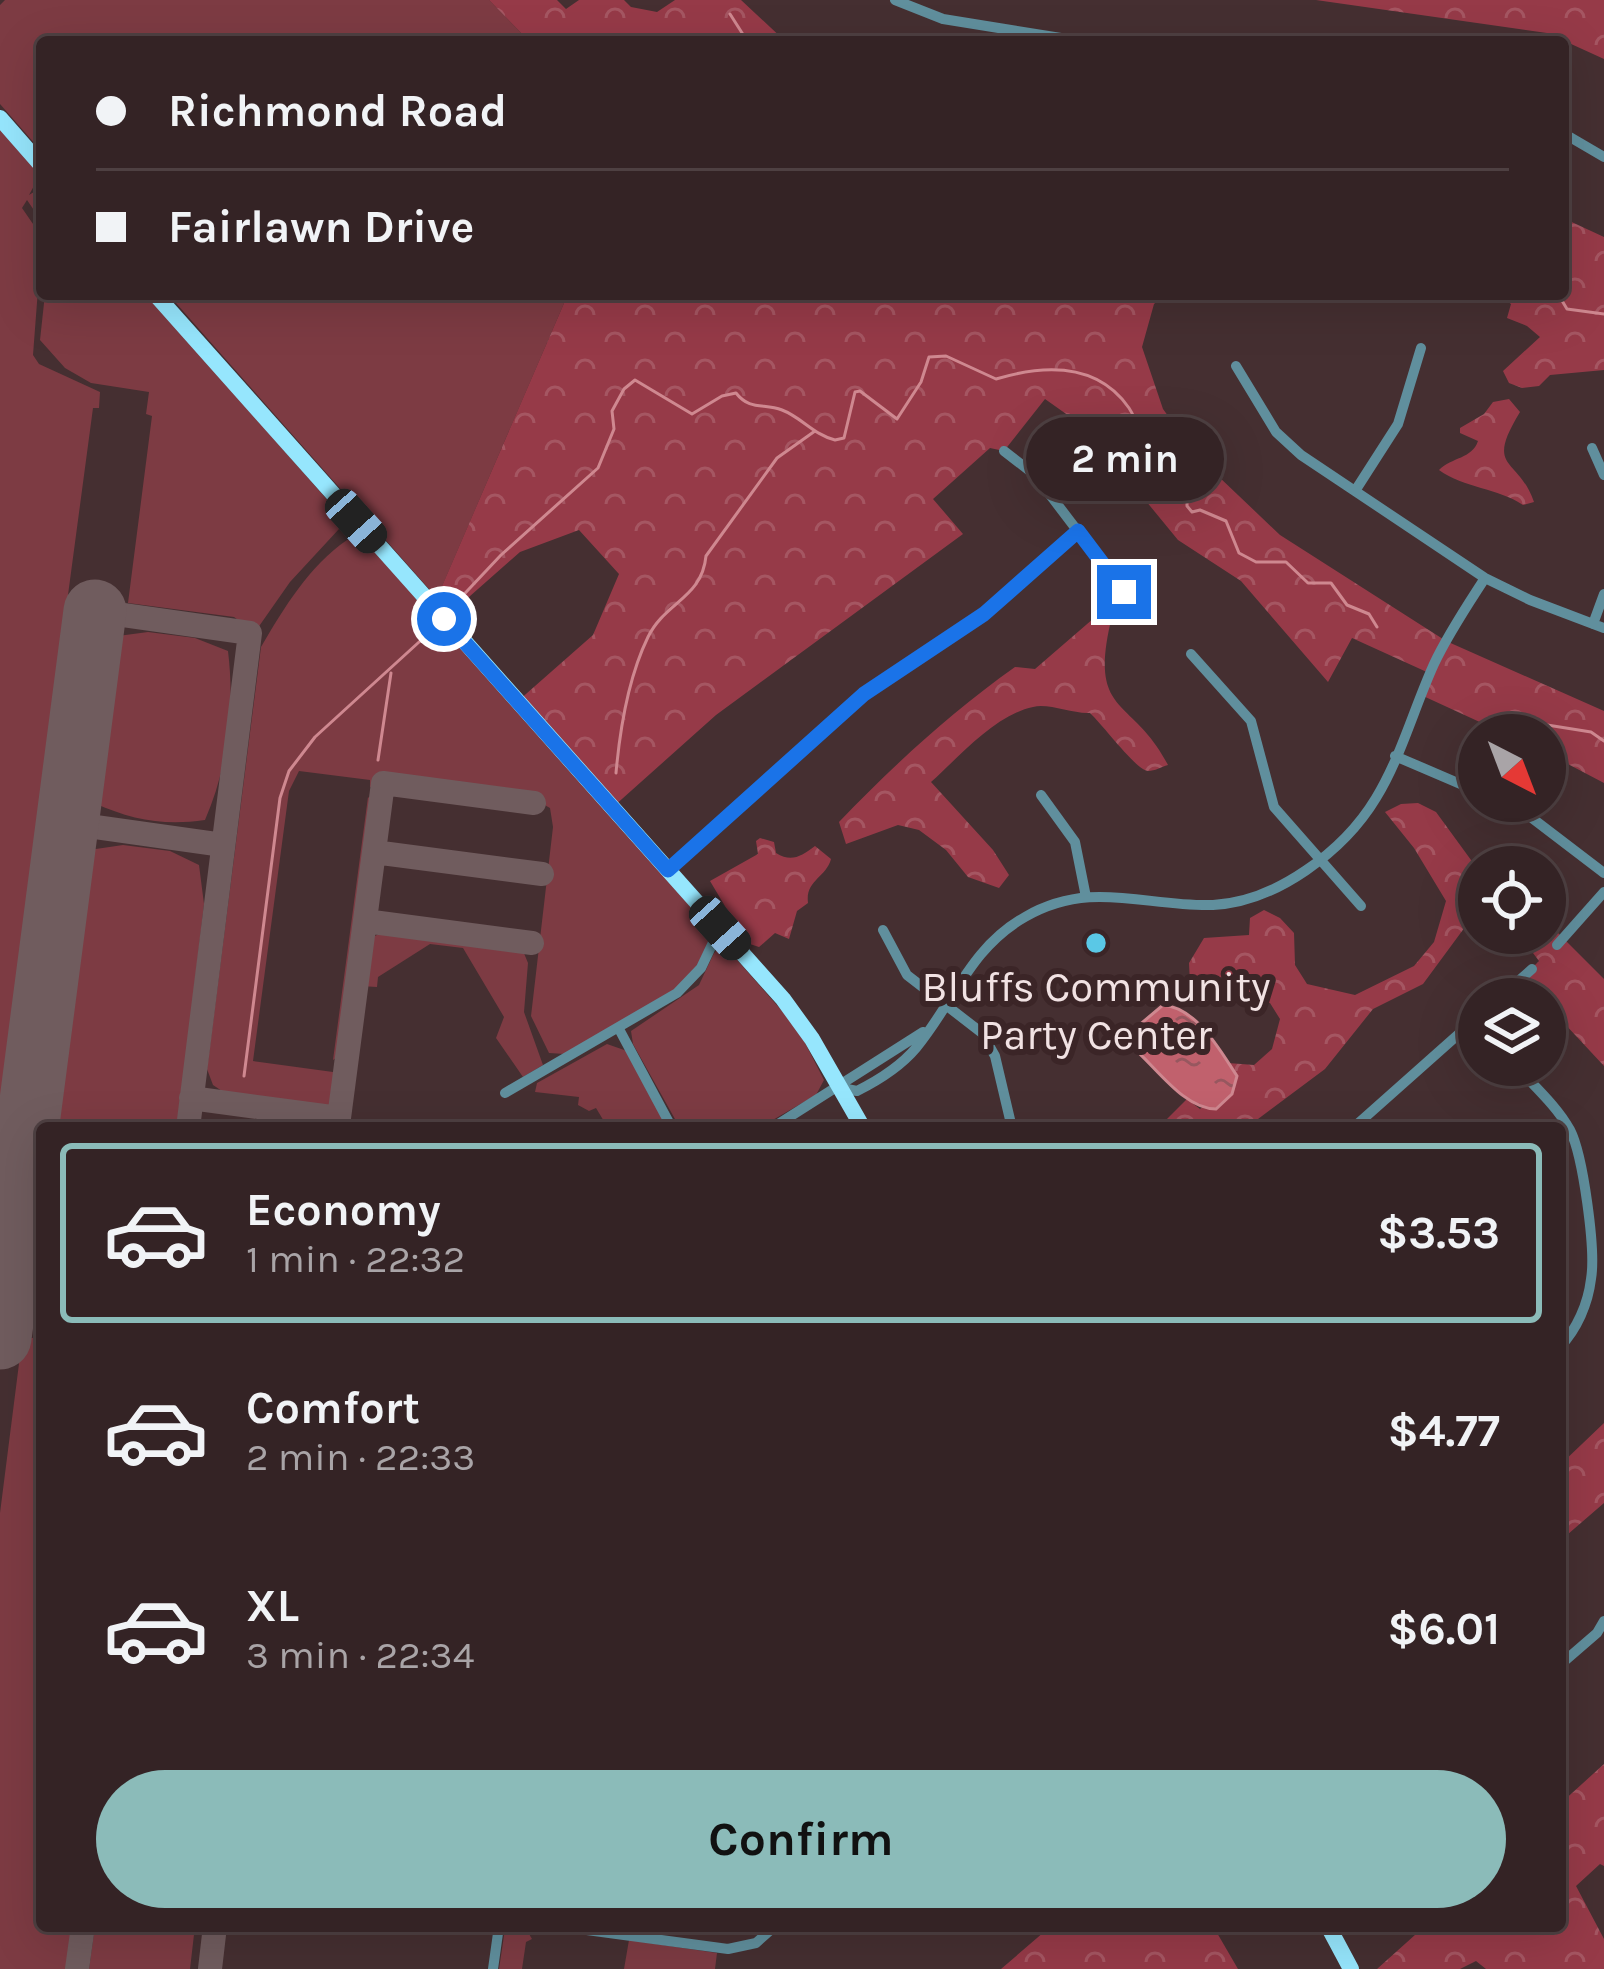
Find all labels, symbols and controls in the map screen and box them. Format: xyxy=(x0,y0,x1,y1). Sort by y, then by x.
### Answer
text: Richmond Road xyxy=(168,85,507,137)
text: Fairlawn Drive xyxy=(168,201,474,253)
callout: 2 min xyxy=(1025,418,1223,502)
text: 2 min xyxy=(1071,436,1179,482)
car xyxy=(319,482,393,560)
route end xyxy=(1097,565,1151,619)
route start xyxy=(417,592,471,646)
north arrow xyxy=(1458,714,1566,822)
map controls xyxy=(1458,714,1566,1086)
button: locate xyxy=(1458,846,1566,954)
car xyxy=(683,889,757,967)
marker: Bluffs Community Party Center xyxy=(1083,930,1109,956)
place label: Bluffs Community Party Center xyxy=(921,962,1271,1060)
button: layers xyxy=(1458,978,1566,1086)
icon: car xyxy=(102,1179,210,1287)
text: Economy xyxy=(246,1184,441,1236)
text: $3.53 xyxy=(1377,1207,1500,1259)
text: 1 min · 22:32 xyxy=(246,1236,465,1282)
icon: car xyxy=(102,1377,210,1485)
text: Comfort xyxy=(246,1382,420,1434)
text: $4.77 xyxy=(1388,1405,1500,1457)
text: 2 min · 22:33 xyxy=(246,1434,475,1480)
icon: car xyxy=(102,1575,210,1683)
text: XL xyxy=(246,1580,299,1632)
text: $6.01 xyxy=(1387,1603,1500,1655)
text: 3 min · 22:34 xyxy=(246,1632,474,1678)
button: Confirm xyxy=(96,1770,1506,1908)

